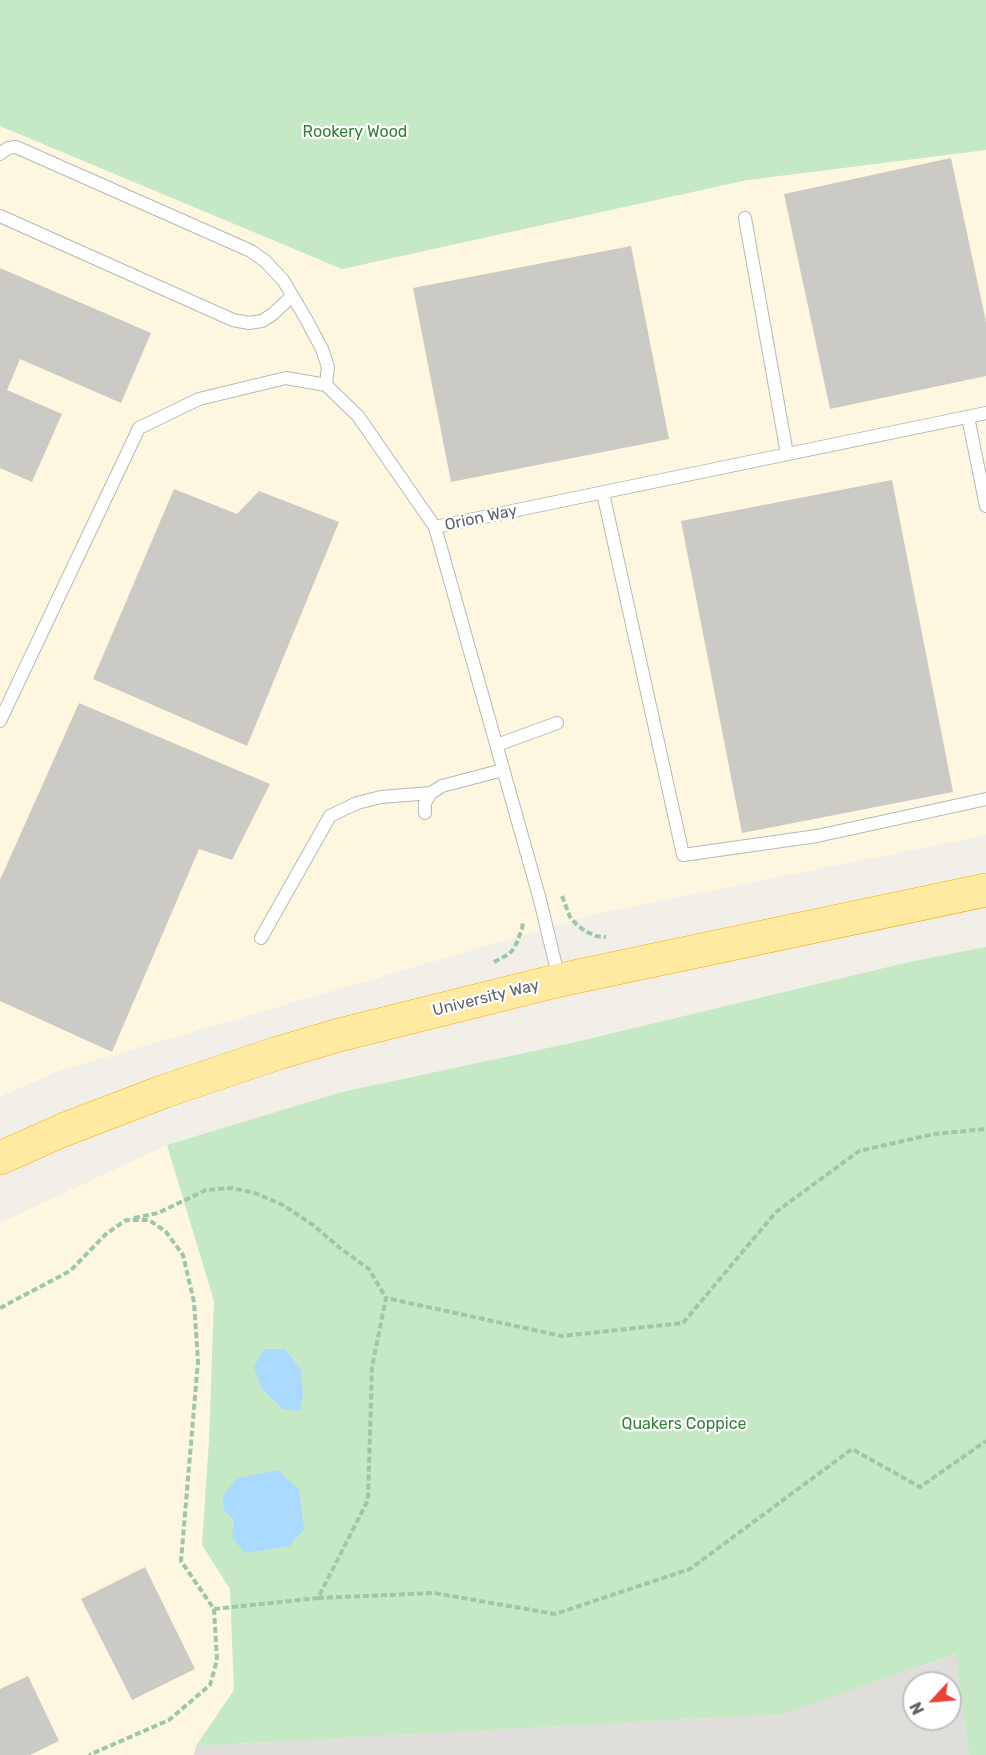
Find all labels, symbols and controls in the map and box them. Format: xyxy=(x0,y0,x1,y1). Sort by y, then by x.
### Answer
park label: Rookery Wood xyxy=(303,122,407,142)
street label: Orion Way xyxy=(443,501,519,535)
street label: University Way xyxy=(431,975,541,1021)
park label: Quakers Coppice xyxy=(622,1414,746,1434)
north arrow xyxy=(902,1671,962,1731)
text: N xyxy=(906,1699,928,1718)

